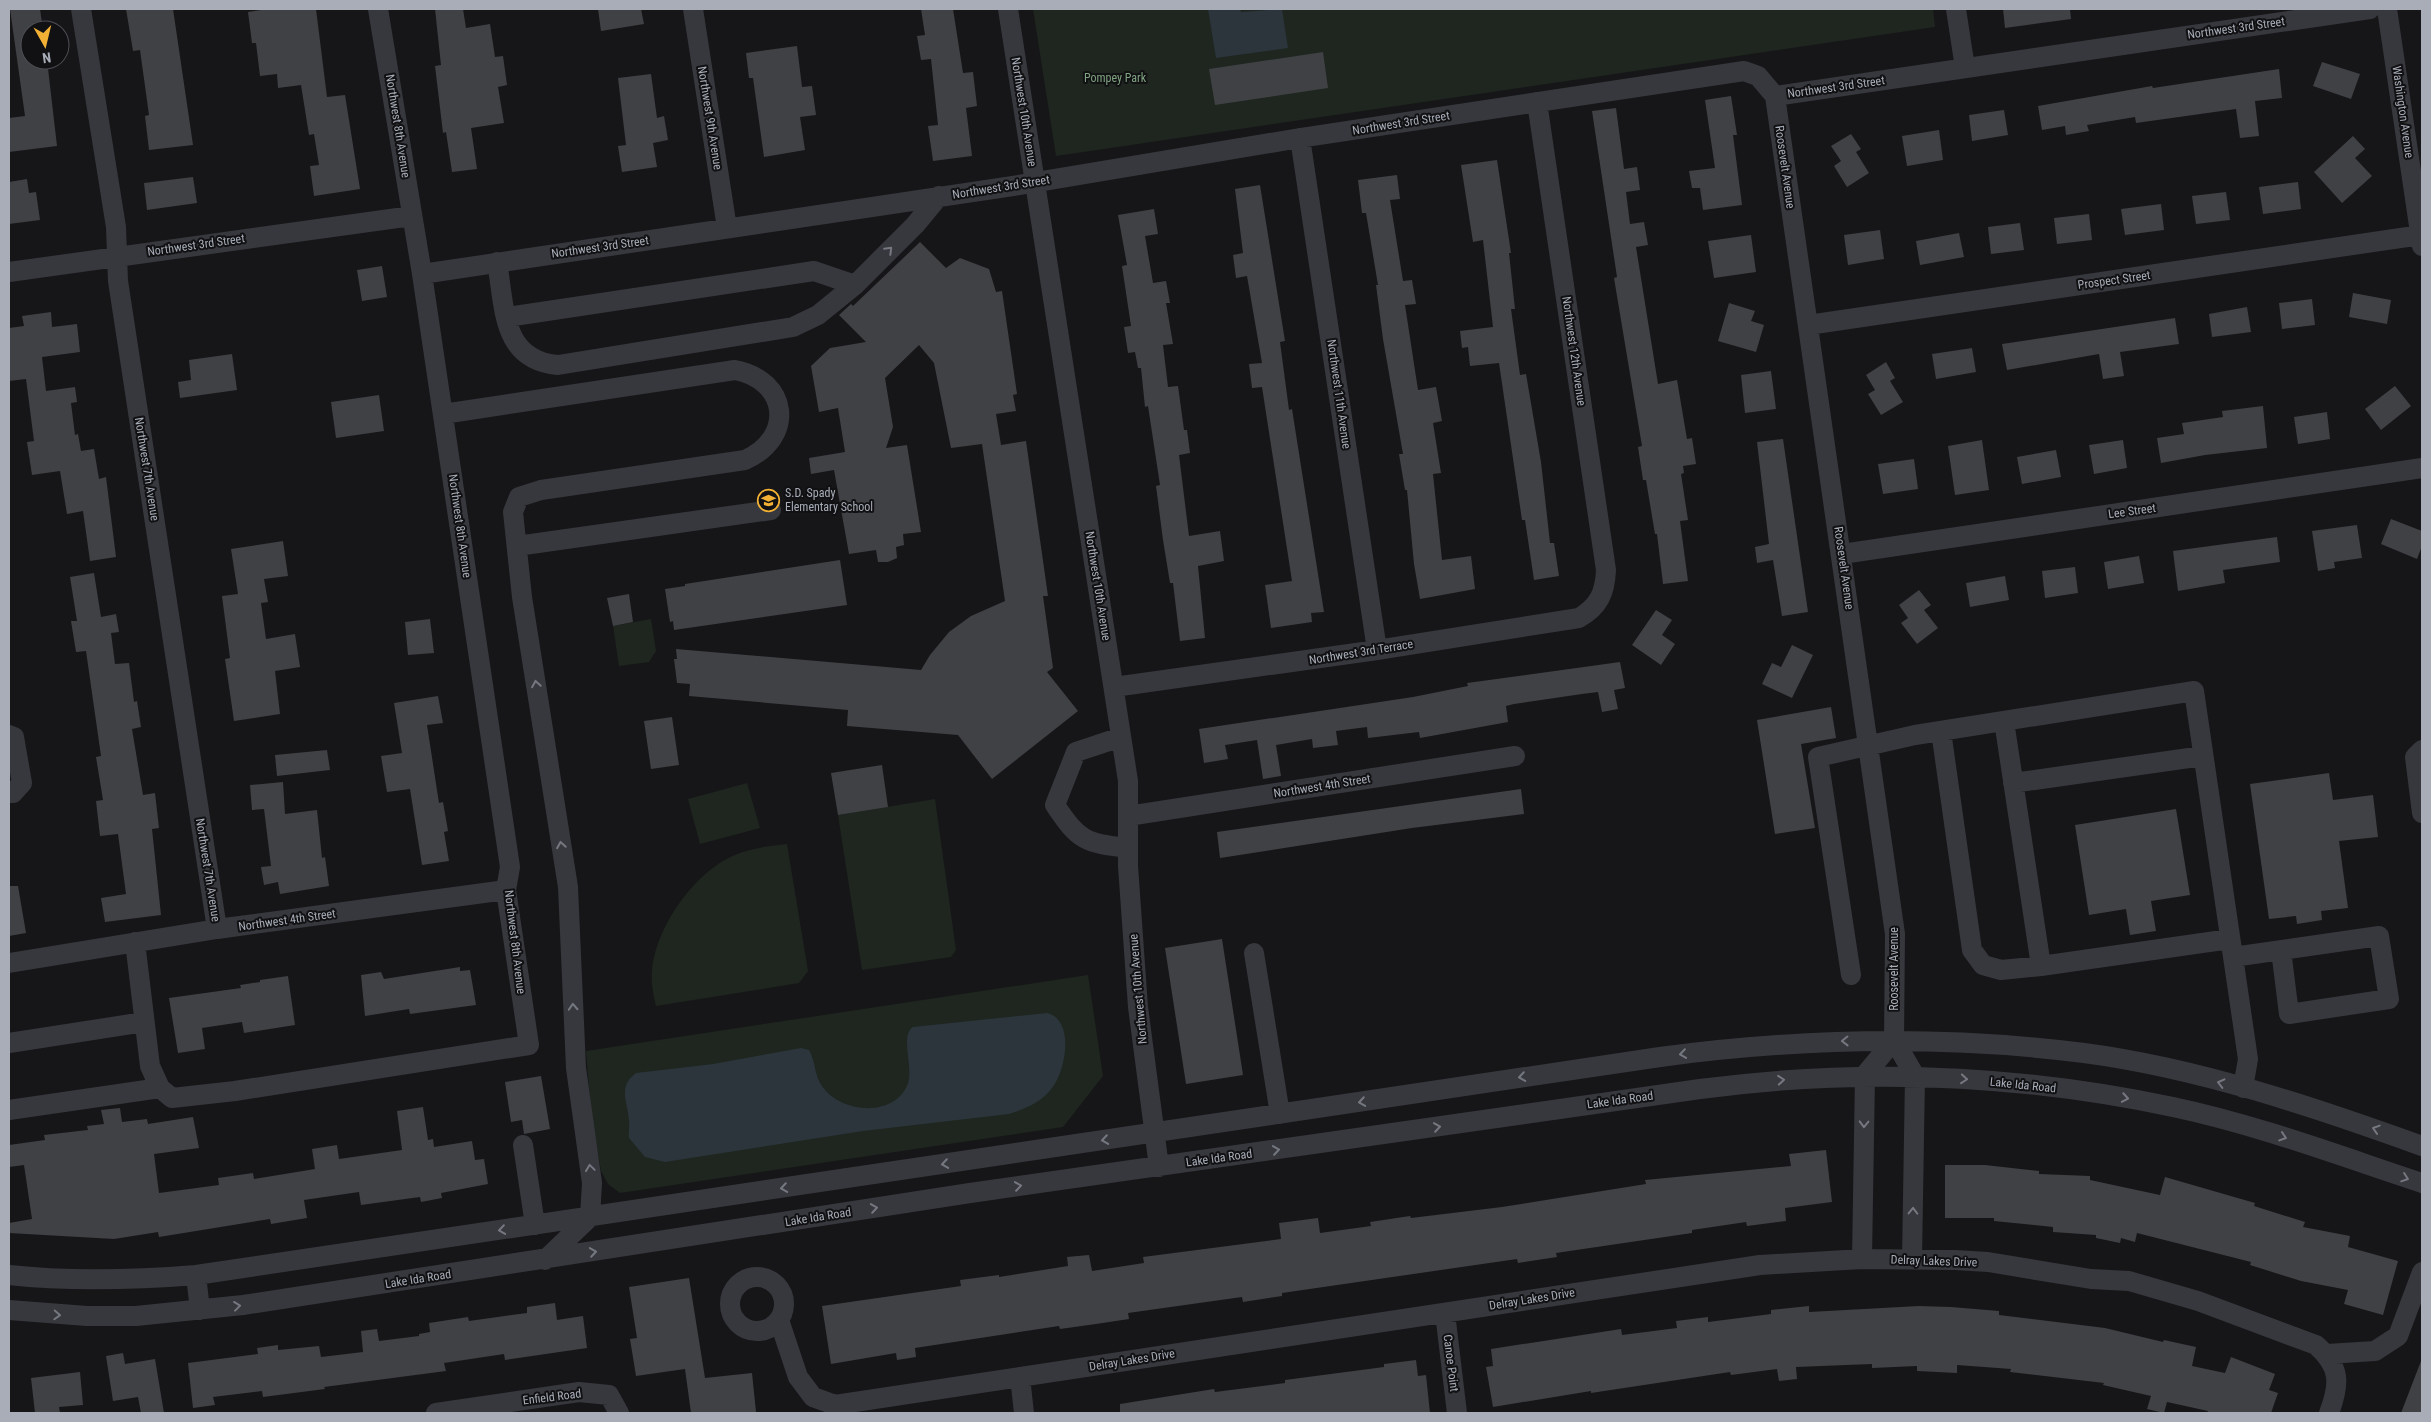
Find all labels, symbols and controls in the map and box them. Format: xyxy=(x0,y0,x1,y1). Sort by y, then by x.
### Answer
street label: Northwest 3rd Street xyxy=(2186,14,2286,42)
north arrow xyxy=(20,20,70,70)
text: N xyxy=(41,49,52,66)
street label: Northwest 10th Avenue xyxy=(1008,56,1040,168)
street label: Northwest 9th Avenue xyxy=(695,65,725,171)
street label: Washington Avenue xyxy=(2390,65,2416,159)
park label: Pompey Park xyxy=(1084,71,1147,85)
street label: Northwest 8th Avenue xyxy=(383,73,413,179)
street label: Northwest 3rd Street xyxy=(1786,73,1886,101)
street label: Northwest 3rd Street xyxy=(1351,108,1451,138)
street label: Roosevelt Avenue xyxy=(1772,125,1798,210)
street label: Northwest 3rd Street xyxy=(951,172,1051,202)
street label: Northwest 3rd Street xyxy=(146,231,246,259)
street label: Northwest 3rd Street xyxy=(550,233,650,261)
one-way arrow xyxy=(884,247,893,256)
street label: Prospect Street xyxy=(2077,268,2152,292)
street label: Northwest 12th Avenue xyxy=(1559,295,1589,407)
street label: Northwest 11th Avenue xyxy=(1324,338,1354,450)
street label: Northwest 7th Avenue xyxy=(132,416,162,522)
street label: Northwest 8th Avenue xyxy=(446,473,474,579)
place label: S.D. Spady Elementary School xyxy=(785,486,873,514)
school or university icon: S.D. Spady Elementary School xyxy=(757,488,781,512)
street label: Lee Street xyxy=(2107,501,2157,521)
street label: Roosevelt Avenue xyxy=(1831,526,1857,611)
street label: Northwest 10th Avenue xyxy=(1082,530,1114,642)
street label: Northwest 3rd Terrace xyxy=(1308,637,1414,667)
one-way arrow xyxy=(532,680,542,688)
street label: Northwest 4th Street xyxy=(1272,771,1372,801)
street label: Northwest 7th Avenue xyxy=(193,817,223,923)
one-way arrow xyxy=(557,840,567,849)
street label: Northwest 8th Avenue xyxy=(502,889,528,995)
street label: Northwest 4th Street xyxy=(237,906,337,934)
street label: Roosevelt Avenue xyxy=(1887,927,1901,1011)
street label: Northwest 10th Avenue xyxy=(1126,933,1150,1045)
one-way arrow xyxy=(567,1002,578,1010)
one-way arrow xyxy=(1841,1036,1849,1047)
one-way arrow xyxy=(1679,1048,1687,1059)
one-way arrow xyxy=(1518,1072,1527,1082)
one-way arrow xyxy=(1960,1073,1968,1084)
one-way arrow xyxy=(1777,1074,1785,1085)
street label: Lake Ida Road xyxy=(1989,1075,2057,1095)
one-way arrow xyxy=(2216,1078,2225,1089)
street label: Lake Ida Road xyxy=(1586,1088,1654,1112)
one-way arrow xyxy=(2121,1093,2130,1103)
one-way arrow xyxy=(1357,1096,1366,1106)
one-way arrow xyxy=(1858,1120,1869,1128)
one-way arrow xyxy=(1433,1122,1442,1132)
one-way arrow xyxy=(2373,1125,2381,1135)
one-way arrow xyxy=(2278,1131,2287,1141)
one-way arrow xyxy=(1101,1134,1110,1144)
one-way arrow xyxy=(1273,1145,1281,1156)
street label: Lake Ida Road xyxy=(1185,1146,1253,1170)
one-way arrow xyxy=(940,1158,949,1168)
one-way arrow xyxy=(585,1164,596,1172)
one-way arrow xyxy=(2401,1172,2409,1182)
one-way arrow xyxy=(1015,1181,1023,1192)
one-way arrow xyxy=(780,1182,788,1192)
one-way arrow xyxy=(870,1203,879,1213)
street label: Lake Ida Road xyxy=(784,1205,852,1229)
one-way arrow xyxy=(1908,1206,1918,1214)
one-way arrow xyxy=(498,1224,506,1235)
one-way arrow xyxy=(588,1248,597,1258)
street label: Delray Lakes Drive xyxy=(1890,1252,1978,1270)
street label: Lake Ida Road xyxy=(384,1267,452,1291)
street label: Delray Lakes Drive xyxy=(1488,1285,1576,1313)
one-way arrow xyxy=(233,1301,241,1312)
one-way arrow xyxy=(53,1309,61,1320)
street label: Canoe Point xyxy=(1441,1334,1462,1393)
street label: Delray Lakes Drive xyxy=(1088,1346,1176,1374)
street label: Enfield Road xyxy=(522,1386,582,1408)

